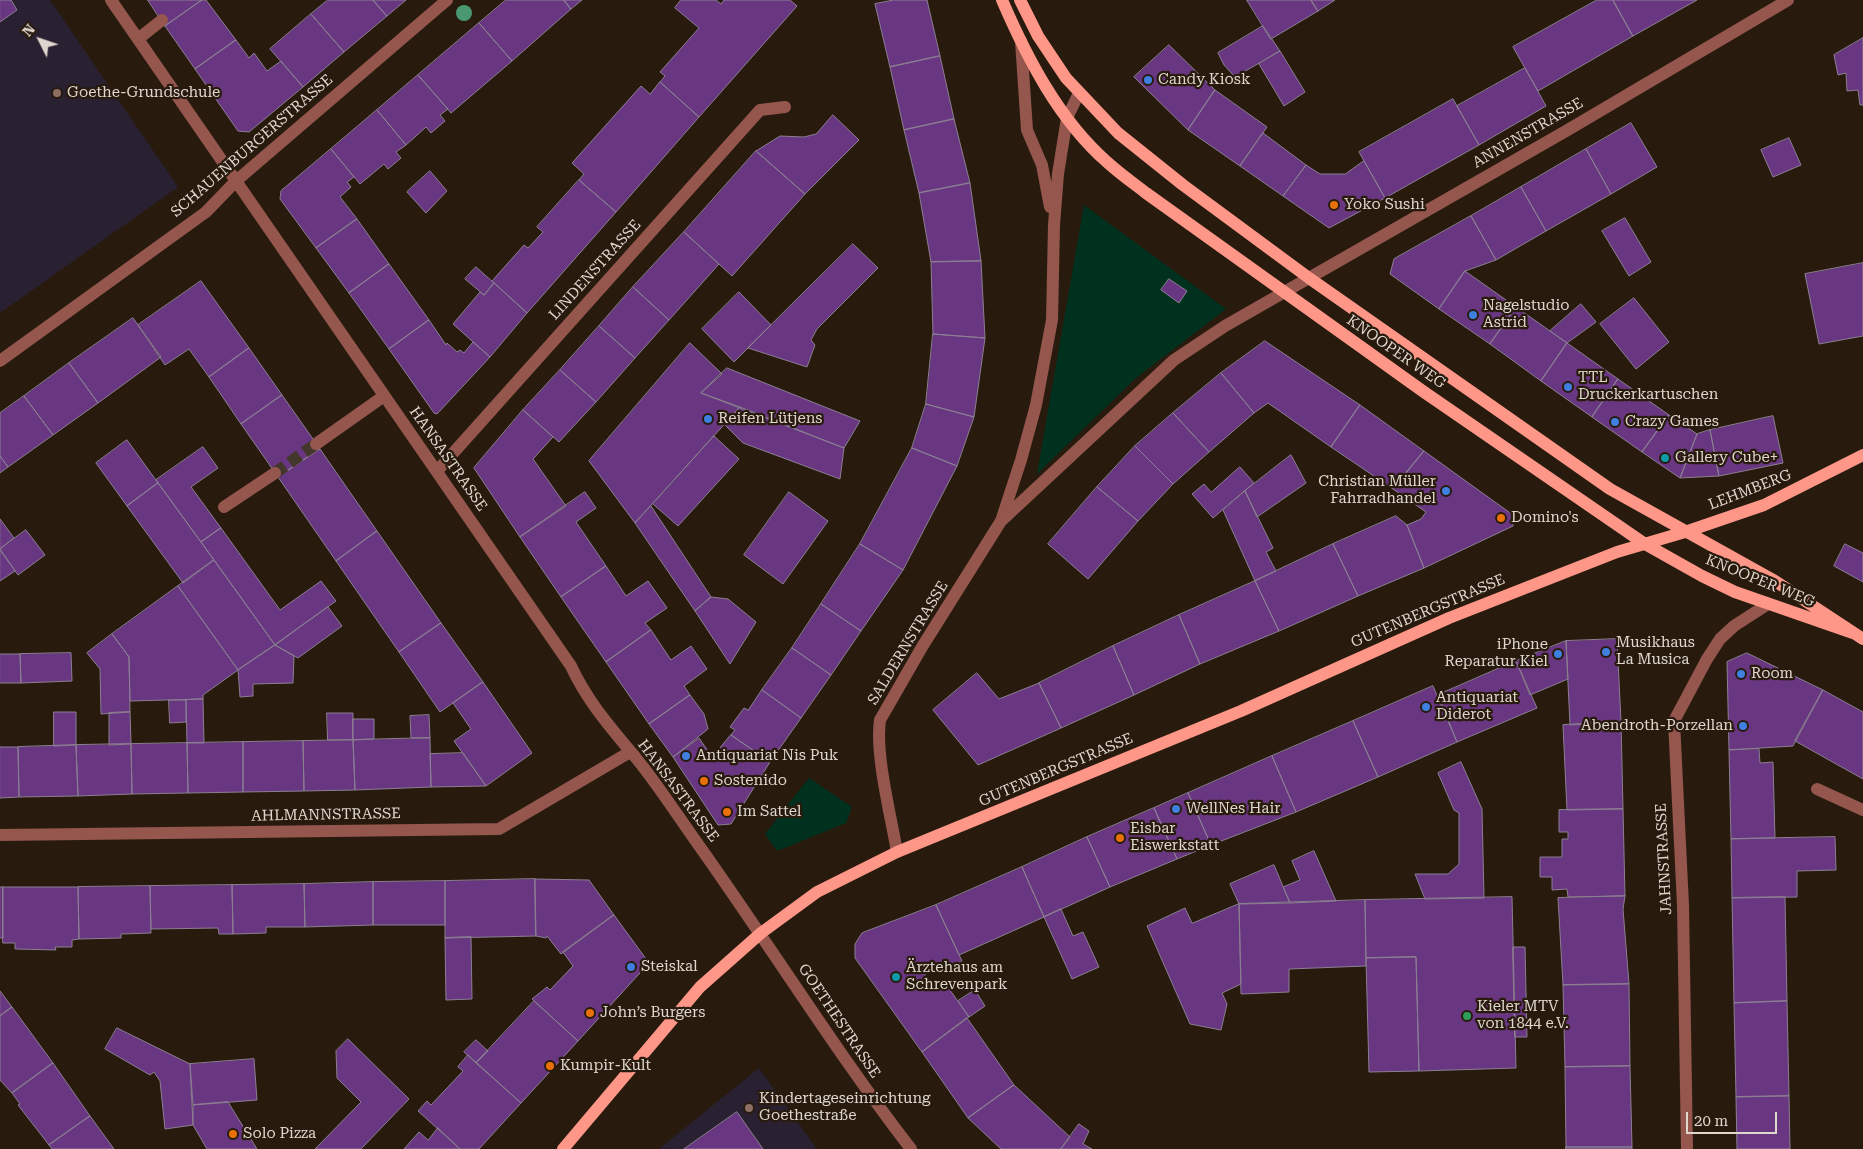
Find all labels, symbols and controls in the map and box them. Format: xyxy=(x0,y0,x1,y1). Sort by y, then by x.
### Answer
north arrow xyxy=(15,15,65,65)
text: N xyxy=(19,21,38,39)
street label: SCHAUENBURGERSTRASSE xyxy=(167,71,337,221)
place label: Candy Kiosk xyxy=(1158,71,1250,89)
marker: Candy Kiosk xyxy=(1142,74,1154,86)
place label: Goethe-Grundschule xyxy=(67,84,220,102)
marker: Goethe-Grundschule xyxy=(51,87,63,99)
street label: ANNENSTRASSE xyxy=(1470,94,1586,172)
place label: Yoko Sushi xyxy=(1344,196,1425,214)
marker: Yoko Sushi xyxy=(1328,199,1340,211)
street label: LINDENSTRASSE xyxy=(545,216,645,324)
place label: Nagelstudio Astrid xyxy=(1483,297,1569,332)
marker: Nagelstudio Astrid xyxy=(1467,309,1479,321)
street label: KNOOPER WEG xyxy=(1343,311,1449,393)
place label: TTL Druckerkartuschen xyxy=(1578,369,1718,404)
marker: TTL Druckerkartuschen xyxy=(1562,381,1574,393)
street label: HANSASTRASSE xyxy=(405,403,491,515)
place label: Reifen Lütjens xyxy=(718,410,822,428)
marker: Reifen Lütjens xyxy=(702,413,714,425)
place label: Crazy Games xyxy=(1625,413,1719,431)
marker: Crazy Games xyxy=(1609,416,1621,428)
place label: Gallery Cube+ xyxy=(1675,449,1778,467)
marker: Gallery Cube+ xyxy=(1659,452,1671,464)
street label: LEHMBERG xyxy=(1706,466,1794,514)
place label: Christian Müller Fahrradhandel xyxy=(1318,473,1436,508)
marker: Christian Müller Fahrradhandel xyxy=(1440,485,1452,497)
place label: Domino's xyxy=(1511,509,1579,527)
marker: Domino's xyxy=(1495,512,1507,524)
street label: KNOOPER WEG xyxy=(1703,551,1817,611)
street label: GUTENBERGSTRASSE xyxy=(1348,570,1508,652)
street label: SALDERNSTRASSE xyxy=(864,578,952,708)
place label: Musikhaus La Musica xyxy=(1616,634,1695,669)
place label: iPhone Reparatur Kiel xyxy=(1444,636,1548,671)
marker: Musikhaus La Musica xyxy=(1600,646,1612,658)
marker: iPhone Reparatur Kiel xyxy=(1552,648,1564,660)
place label: Room xyxy=(1751,665,1793,683)
marker: Room xyxy=(1735,668,1747,680)
place label: Antiquariat Diderot xyxy=(1436,689,1518,724)
marker: Antiquariat Diderot xyxy=(1420,701,1432,713)
place label: Abendroth-Porzellan xyxy=(1581,717,1733,735)
marker: Abendroth-Porzellan xyxy=(1737,720,1749,732)
street label: GUTENBERGSTRASSE xyxy=(976,729,1136,811)
street label: HANSASTRASSE xyxy=(634,736,722,846)
place label: Antiquariat Nis Puk xyxy=(696,747,838,765)
marker: Antiquariat Nis Puk xyxy=(680,750,692,762)
place label: Sostenido xyxy=(714,772,787,790)
marker: Sostenido xyxy=(698,775,710,787)
place label: WellNes Hair xyxy=(1186,800,1280,818)
place label: Im Sattel xyxy=(737,803,801,821)
marker: WellNes Hair xyxy=(1170,803,1182,815)
street label: JAHNSTRASSE xyxy=(1652,803,1676,915)
street label: AHLMANNSTRASSE xyxy=(251,805,401,825)
marker: Im Sattel xyxy=(721,806,733,818)
place label: Eisbar Eiswerkstatt xyxy=(1130,820,1219,855)
marker: Eisbar Eiswerkstatt xyxy=(1114,832,1126,844)
place label: Steiskal xyxy=(641,958,698,976)
place label: Ärztehaus am Schrevenpark xyxy=(906,959,1008,994)
street label: GOETHESTRASSE xyxy=(794,960,884,1082)
marker: Steiskal xyxy=(625,961,637,973)
marker: Ärztehaus am Schrevenpark xyxy=(890,971,902,983)
place label: Kieler MTV von 1844 e.V. xyxy=(1477,998,1569,1033)
place label: John’s Burgers xyxy=(600,1004,705,1022)
marker: John’s Burgers xyxy=(584,1007,596,1019)
marker: Kieler MTV von 1844 e.V. xyxy=(1461,1010,1473,1022)
place label: Kumpir-Kult xyxy=(560,1057,651,1075)
marker: Kumpir-Kult xyxy=(544,1060,556,1072)
place label: Kindertageseinrichtung Goethestraße xyxy=(759,1090,931,1125)
marker: Kindertageseinrichtung Goethestraße xyxy=(743,1102,755,1114)
scale bar xyxy=(1688,1102,1779,1134)
text: 20 m xyxy=(1694,1112,1728,1130)
place label: Solo Pizza xyxy=(243,1125,316,1143)
marker: Solo Pizza xyxy=(227,1128,239,1140)

